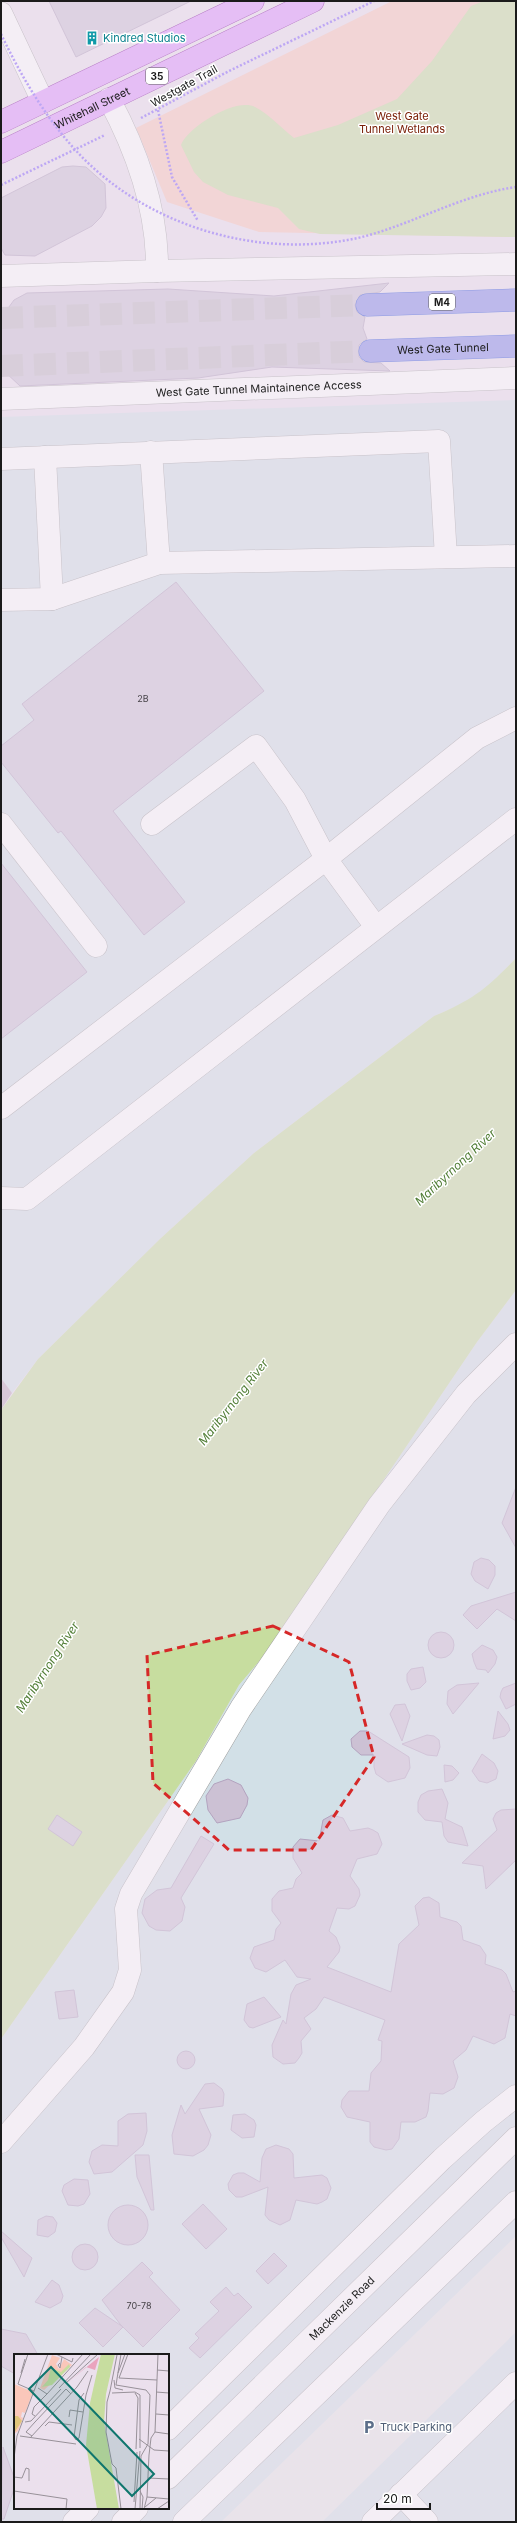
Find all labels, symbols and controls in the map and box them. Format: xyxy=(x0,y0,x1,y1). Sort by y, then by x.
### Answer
building icon: Kindred Studios xyxy=(84,30,100,46)
place label: Kindred Studios xyxy=(103,31,186,45)
street label: Westgate Trail xyxy=(148,62,220,110)
road number: 35 xyxy=(146,68,168,84)
street label: Whitehall Street xyxy=(52,84,132,132)
park label: West Gate Tunnel Wetlands xyxy=(359,109,445,136)
road number: M4 xyxy=(429,294,455,310)
street label: West Gate Tunnel xyxy=(397,340,489,357)
street label: West Gate Tunnel Maintainence Access xyxy=(156,377,362,400)
house number: 2B xyxy=(137,693,149,704)
water label: Maribyrnong River xyxy=(411,1125,499,1208)
water label: Maribyrnong River xyxy=(195,1356,272,1448)
water label: Maribyrnong River xyxy=(12,1618,82,1715)
street label: Mackenzie Road xyxy=(306,2273,377,2343)
house number: 70-78 xyxy=(126,2300,152,2311)
inset map xyxy=(14,2354,169,2509)
parking icon: Truck Parking xyxy=(361,2419,377,2435)
place label: Truck Parking xyxy=(380,2420,452,2434)
scale bar xyxy=(377,2485,430,2511)
text: 20 m xyxy=(383,2491,412,2506)

